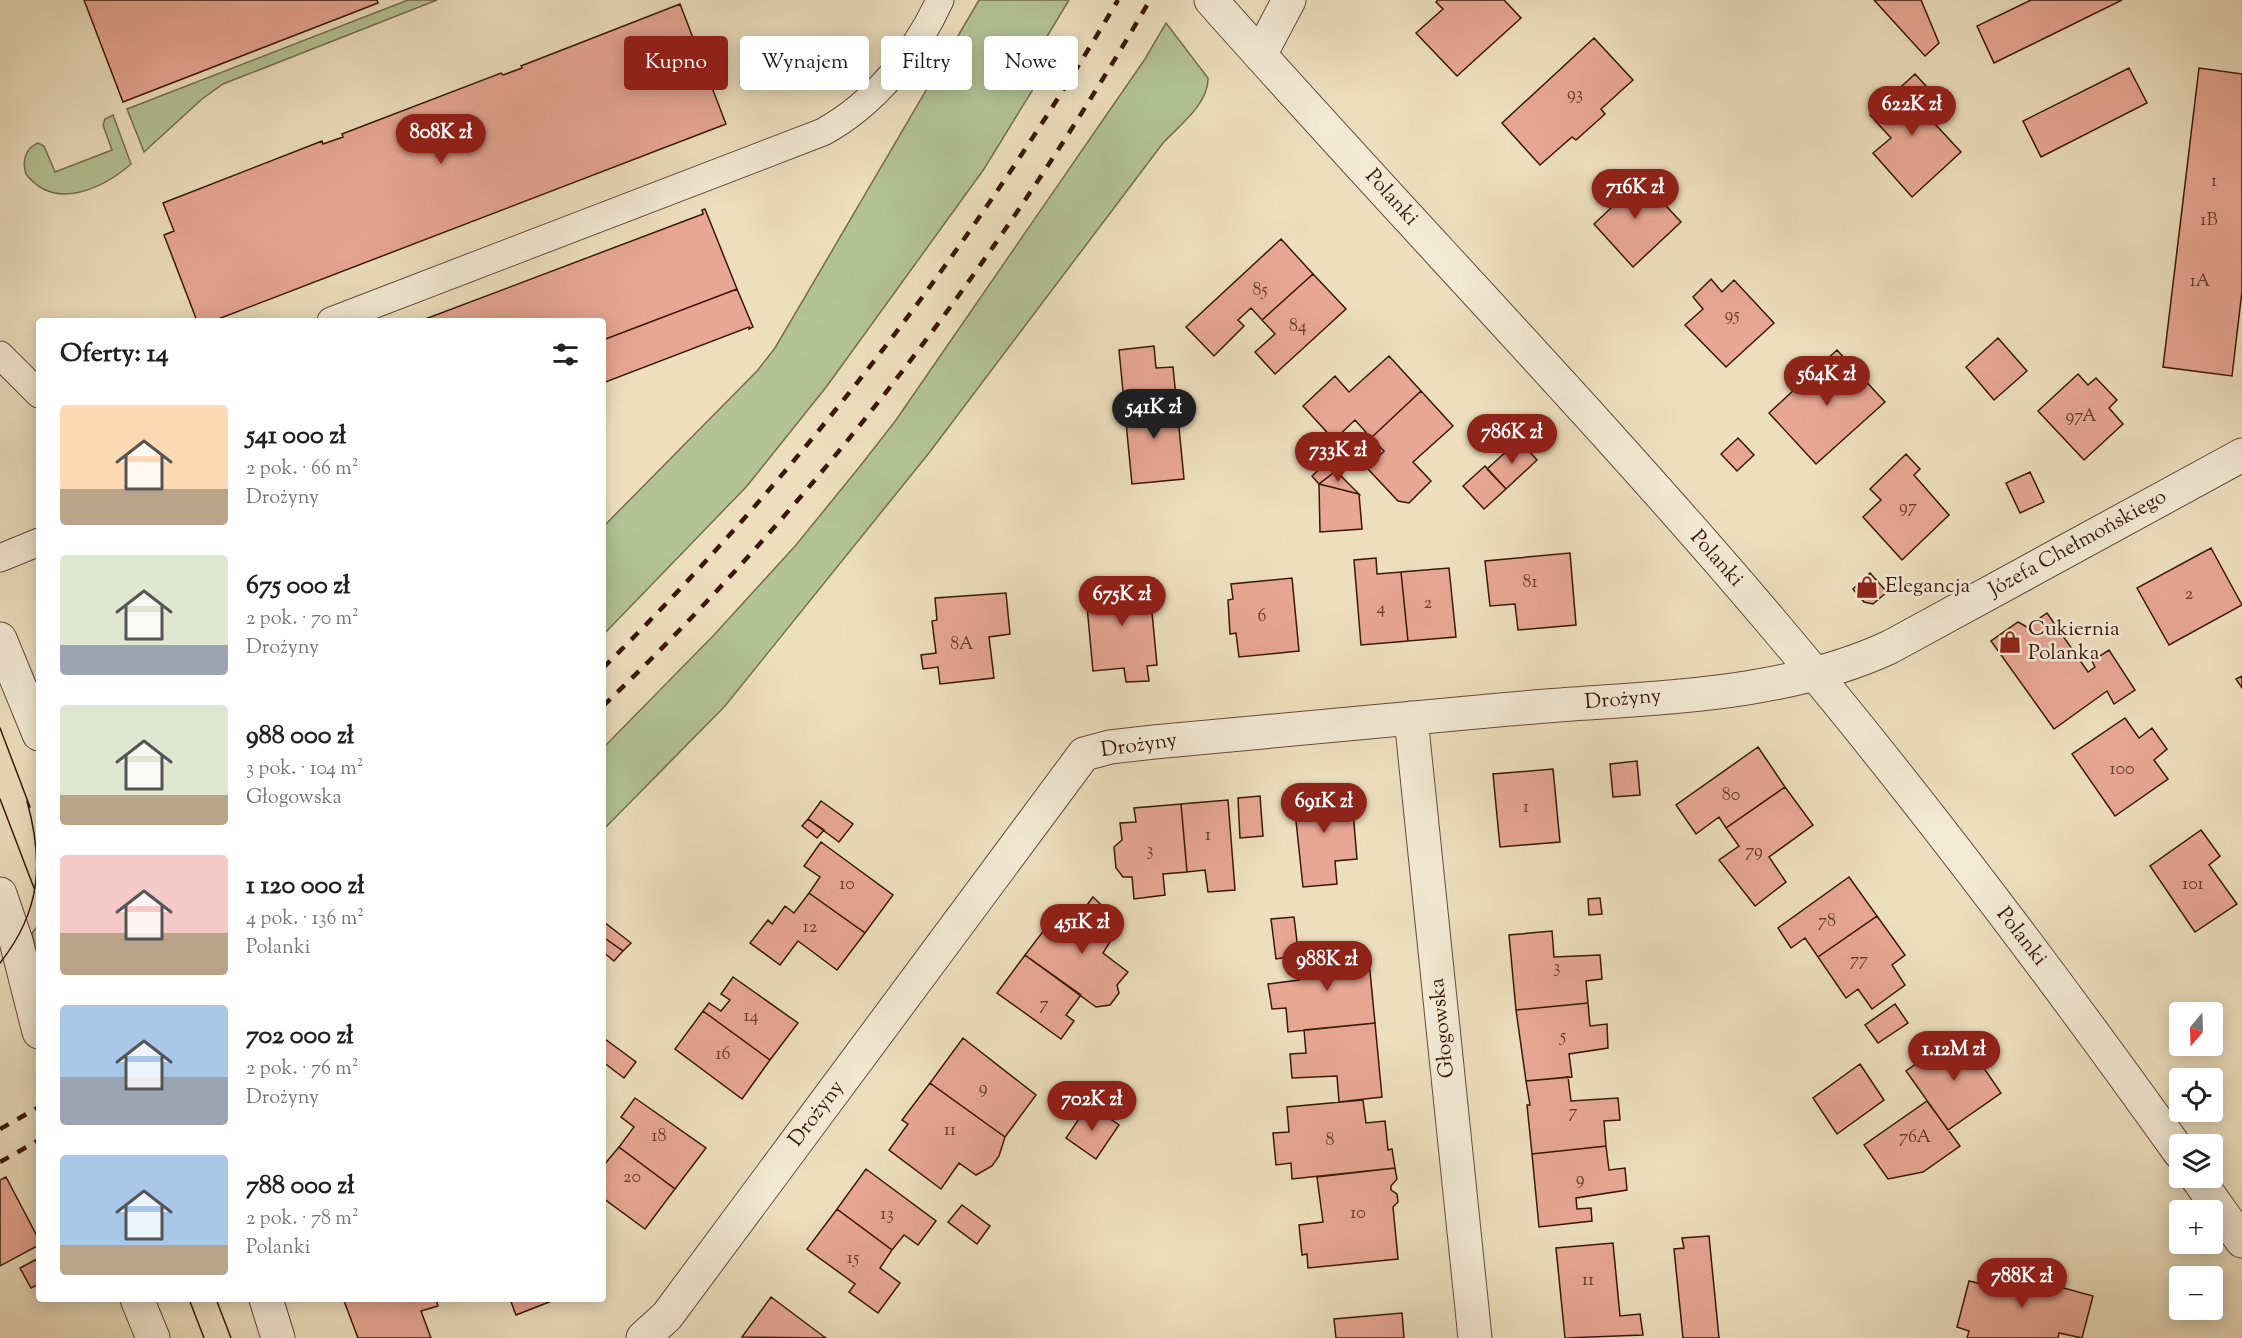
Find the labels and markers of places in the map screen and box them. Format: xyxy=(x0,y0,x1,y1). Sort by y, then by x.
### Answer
pin: 622K zł xyxy=(1857,86,1967,137)
pin: 808K zł xyxy=(386,114,496,165)
pin: 716K zł xyxy=(1580,169,1690,220)
pin: 564K zł xyxy=(1772,356,1882,407)
pin: 541K zł xyxy=(1099,389,1209,440)
pin: 786K zł xyxy=(1457,414,1567,465)
pin: 733K zł xyxy=(1283,432,1393,483)
place label: Elegancja xyxy=(1885,572,1970,602)
shop icon: Elegancja xyxy=(1854,574,1880,600)
pin: 675K zł xyxy=(1067,576,1177,627)
place label: Cukiernia Polanka xyxy=(2028,615,2120,669)
shop icon: Cukiernia Polanka xyxy=(1997,629,2023,655)
pin: 691K zł xyxy=(1269,783,1379,834)
pin: 451K zł xyxy=(1027,904,1137,955)
pin: 988K zł xyxy=(1272,941,1382,992)
pin: 1.12M zł xyxy=(1892,1031,2016,1082)
pin: 702K zł xyxy=(1037,1081,1147,1132)
pin: 788K zł xyxy=(1967,1258,2077,1309)

